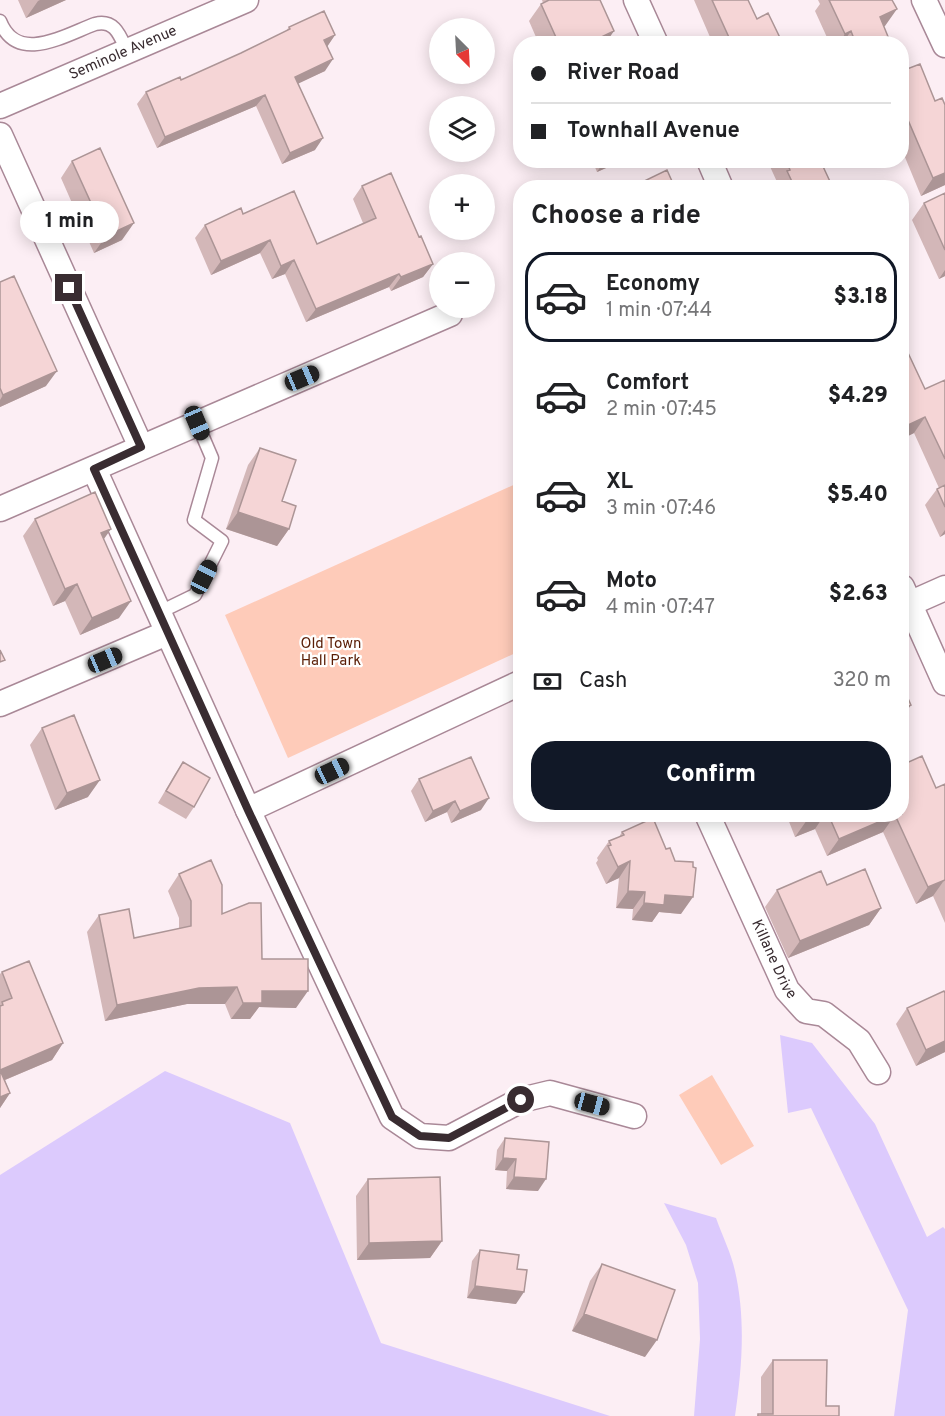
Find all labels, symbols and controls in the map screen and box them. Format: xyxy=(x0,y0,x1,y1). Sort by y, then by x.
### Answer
north arrow xyxy=(429,18,495,84)
map controls xyxy=(429,18,495,318)
street label: Seminole Avenue xyxy=(66,21,180,85)
text: River Road xyxy=(567,60,679,87)
button: layers xyxy=(429,96,495,162)
text: Townhall Avenue xyxy=(567,118,740,145)
button: + xyxy=(429,174,495,240)
text: Choose a ride xyxy=(531,199,701,233)
callout: 1 min xyxy=(20,201,118,243)
text: 1 min xyxy=(45,209,94,235)
button: − xyxy=(429,252,495,318)
icon: car xyxy=(534,270,588,324)
text: Economy xyxy=(606,271,700,298)
route end xyxy=(55,274,82,301)
text: $3.18 xyxy=(834,284,888,311)
text: 1 min · 07:44 xyxy=(606,298,712,324)
car xyxy=(282,363,322,393)
icon: car xyxy=(534,369,588,423)
text: Comfort xyxy=(606,370,689,397)
text: $4.29 xyxy=(828,383,888,410)
text: 2 min · 07:45 xyxy=(606,397,717,423)
car xyxy=(182,403,212,443)
icon: car xyxy=(534,468,588,522)
text: XL xyxy=(606,469,633,496)
text: $5.40 xyxy=(827,482,888,509)
text: 3 min · 07:46 xyxy=(606,496,716,522)
car xyxy=(188,557,220,597)
icon: car xyxy=(534,567,588,621)
text: Moto xyxy=(606,568,657,595)
text: $2.63 xyxy=(829,581,888,608)
text: 4 min · 07:47 xyxy=(606,595,715,621)
park label: Old Town Hall Park xyxy=(300,635,362,671)
car xyxy=(85,645,125,675)
icon: cash xyxy=(531,665,564,698)
text: Cash xyxy=(579,668,628,695)
text: 320 m xyxy=(833,668,891,694)
button: Confirm xyxy=(531,741,891,810)
car xyxy=(312,755,352,787)
street label: Killane Drive xyxy=(747,917,800,1003)
route start xyxy=(507,1086,534,1113)
car xyxy=(572,1091,612,1117)

